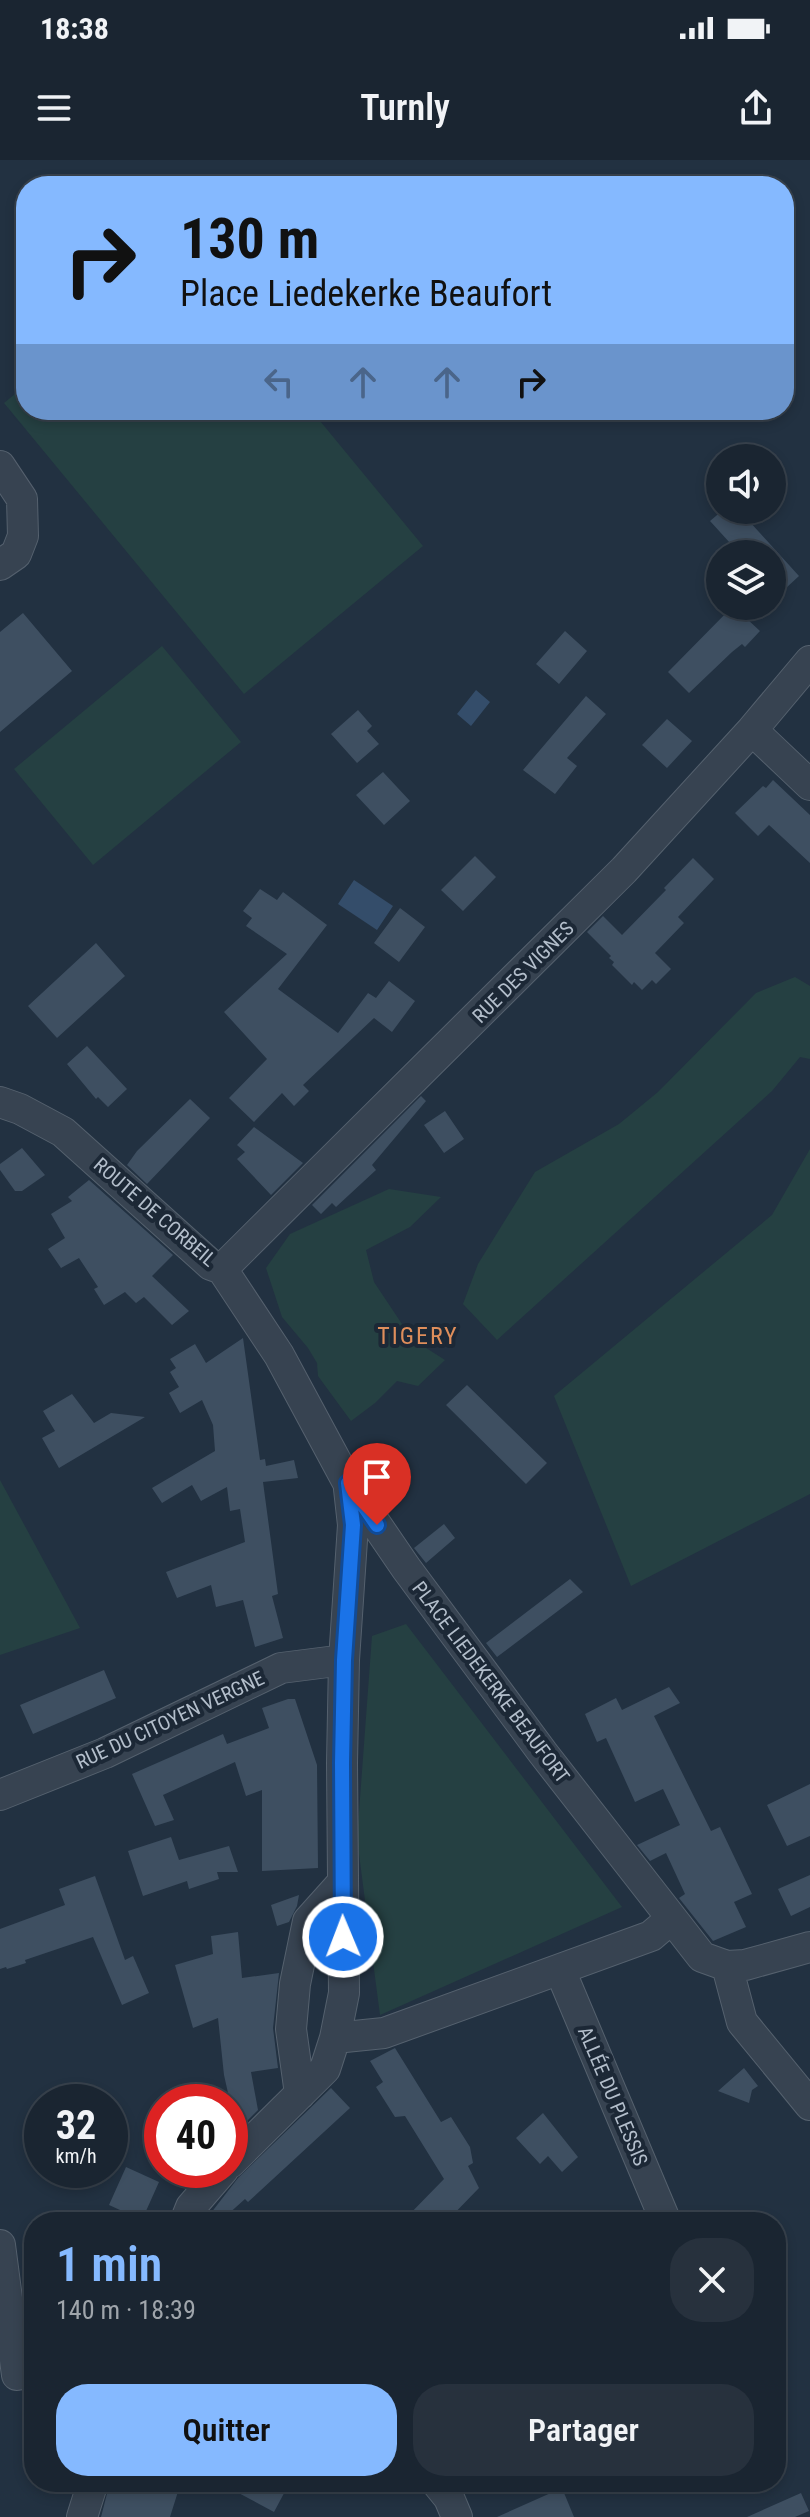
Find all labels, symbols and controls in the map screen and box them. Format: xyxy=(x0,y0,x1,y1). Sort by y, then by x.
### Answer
text: 18:38 xyxy=(40,11,109,46)
icon: menu xyxy=(32,86,76,130)
icon: share xyxy=(734,86,778,130)
text: Turnly xyxy=(360,87,450,129)
text: 130 m xyxy=(180,206,319,272)
icon: right xyxy=(48,208,152,312)
text: Place Liedekerke Beaufort xyxy=(180,273,552,315)
icon: left xyxy=(257,360,301,404)
icon: ahead xyxy=(341,360,385,404)
icon: ahead xyxy=(425,360,469,404)
icon: right xyxy=(509,360,553,404)
map controls xyxy=(706,444,786,620)
button: sound xyxy=(706,444,786,524)
button: layers xyxy=(706,540,786,620)
street label: RUE DES VIGNES xyxy=(467,916,579,1028)
street label: ROUTE DE CORBEIL xyxy=(89,1152,221,1272)
district label: TIGERY xyxy=(377,1322,459,1350)
pin xyxy=(343,1443,411,1525)
icon: arrive xyxy=(355,1455,399,1499)
street label: PLACE LIEDEKERKE BEAUFORT xyxy=(407,1576,575,1788)
street label: RUE DU CITOYEN VERGNE xyxy=(72,1666,268,1774)
position arrow xyxy=(301,1895,385,1979)
street label: ALLÉE DU PLESSIS xyxy=(573,2023,653,2169)
speed limit sign: 40 xyxy=(144,2084,248,2188)
text: 32 xyxy=(56,2102,96,2149)
text: km/h xyxy=(55,2144,97,2168)
text: 1 min xyxy=(56,2236,162,2293)
button: close xyxy=(670,2238,754,2322)
text: 140 m · 18:39 xyxy=(56,2295,196,2325)
button: Quitter xyxy=(56,2384,397,2476)
button: Partager xyxy=(413,2384,754,2476)

